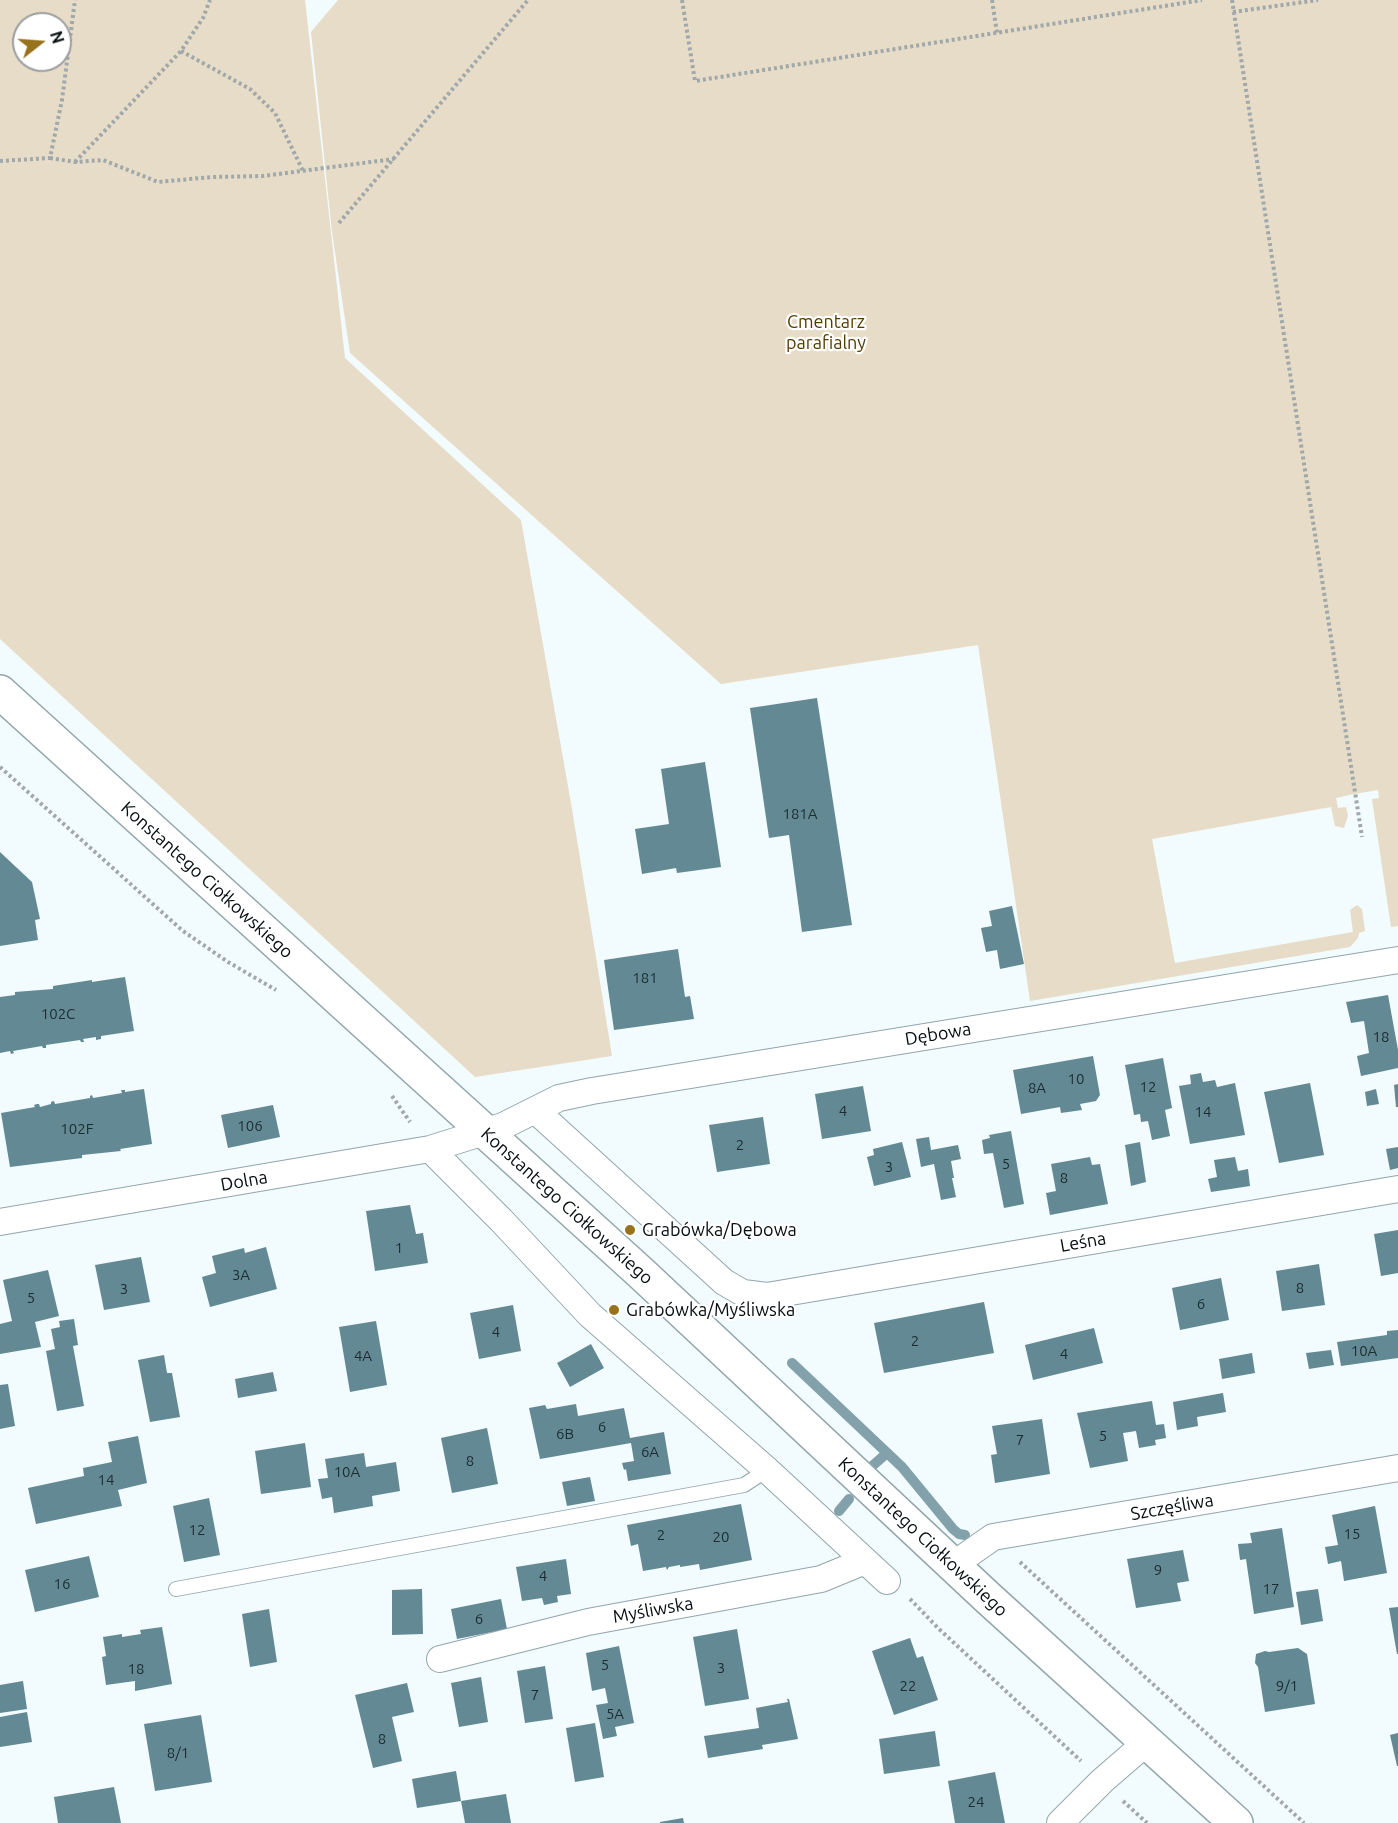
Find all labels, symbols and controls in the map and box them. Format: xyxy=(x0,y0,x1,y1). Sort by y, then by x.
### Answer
north arrow xyxy=(12,12,72,72)
text: N xyxy=(47,29,68,46)
park label: Cmentarz parafialny xyxy=(786,311,866,354)
street label: Konstantego Ciołkowskiego xyxy=(117,797,297,963)
house number: 181A xyxy=(782,805,818,823)
house number: 181 xyxy=(632,969,658,987)
house number: 102C xyxy=(41,1005,75,1023)
street label: Dębowa xyxy=(903,1018,973,1050)
house number: 18 xyxy=(1373,1028,1389,1046)
house number: 10 xyxy=(1068,1070,1084,1088)
house number: 12 xyxy=(1140,1078,1156,1096)
house number: 8A xyxy=(1028,1079,1046,1097)
house number: 4 xyxy=(839,1102,847,1120)
house number: 14 xyxy=(1195,1103,1211,1121)
house number: 106 xyxy=(237,1117,263,1135)
house number: 102F xyxy=(60,1120,94,1138)
street label: Konstantego Ciołkowskiego xyxy=(477,1123,657,1289)
house number: 2 xyxy=(736,1136,744,1154)
house number: 5 xyxy=(1002,1155,1010,1173)
house number: 3 xyxy=(885,1158,893,1176)
street label: Dolna xyxy=(219,1166,269,1196)
house number: 8 xyxy=(1060,1169,1068,1187)
place label: Grabówka/Dębowa xyxy=(642,1219,797,1241)
marker: Grabówka/Dębowa xyxy=(623,1223,637,1237)
street label: Leśna xyxy=(1058,1227,1108,1257)
house number: 1 xyxy=(395,1239,403,1257)
house number: 3A xyxy=(232,1266,250,1284)
house number: 8 xyxy=(1296,1279,1304,1297)
house number: 3 xyxy=(120,1280,128,1298)
house number: 5 xyxy=(27,1289,35,1307)
house number: 6 xyxy=(1197,1295,1205,1313)
place label: Grabówka/Myśliwska xyxy=(626,1299,795,1321)
marker: Grabówka/Myśliwska xyxy=(607,1303,621,1317)
house number: 4 xyxy=(492,1323,500,1341)
house number: 2 xyxy=(911,1332,919,1350)
house number: 10A xyxy=(1351,1342,1377,1360)
house number: 4 xyxy=(1060,1345,1068,1363)
house number: 4A xyxy=(354,1347,372,1365)
house number: 6 xyxy=(598,1418,606,1436)
house number: 6B xyxy=(556,1425,574,1443)
house number: 5 xyxy=(1099,1427,1107,1445)
house number: 7 xyxy=(1016,1431,1024,1449)
house number: 6A xyxy=(641,1443,659,1461)
house number: 8 xyxy=(466,1452,474,1470)
street label: Konstantego Ciołkowskiego xyxy=(834,1453,1012,1621)
house number: 10A xyxy=(334,1463,360,1481)
house number: 14 xyxy=(98,1471,114,1489)
street label: Szczęśliwa xyxy=(1129,1489,1215,1525)
house number: 12 xyxy=(189,1521,205,1539)
house number: 15 xyxy=(1344,1525,1360,1543)
house number: 2 xyxy=(657,1526,665,1544)
house number: 20 xyxy=(713,1528,729,1546)
house number: 9 xyxy=(1154,1561,1162,1579)
house number: 4 xyxy=(539,1567,547,1585)
house number: 16 xyxy=(54,1575,70,1593)
house number: 17 xyxy=(1263,1580,1279,1598)
street label: Myśliwska xyxy=(611,1592,695,1628)
house number: 6 xyxy=(475,1610,483,1628)
house number: 5 xyxy=(601,1656,609,1674)
house number: 3 xyxy=(717,1659,725,1677)
house number: 18 xyxy=(128,1660,144,1678)
house number: 22 xyxy=(900,1677,916,1695)
house number: 9/1 xyxy=(1276,1677,1298,1695)
house number: 7 xyxy=(531,1686,539,1704)
house number: 5A xyxy=(606,1705,624,1723)
house number: 8 xyxy=(378,1730,386,1748)
house number: 8/1 xyxy=(167,1744,189,1762)
house number: 24 xyxy=(968,1793,984,1811)

